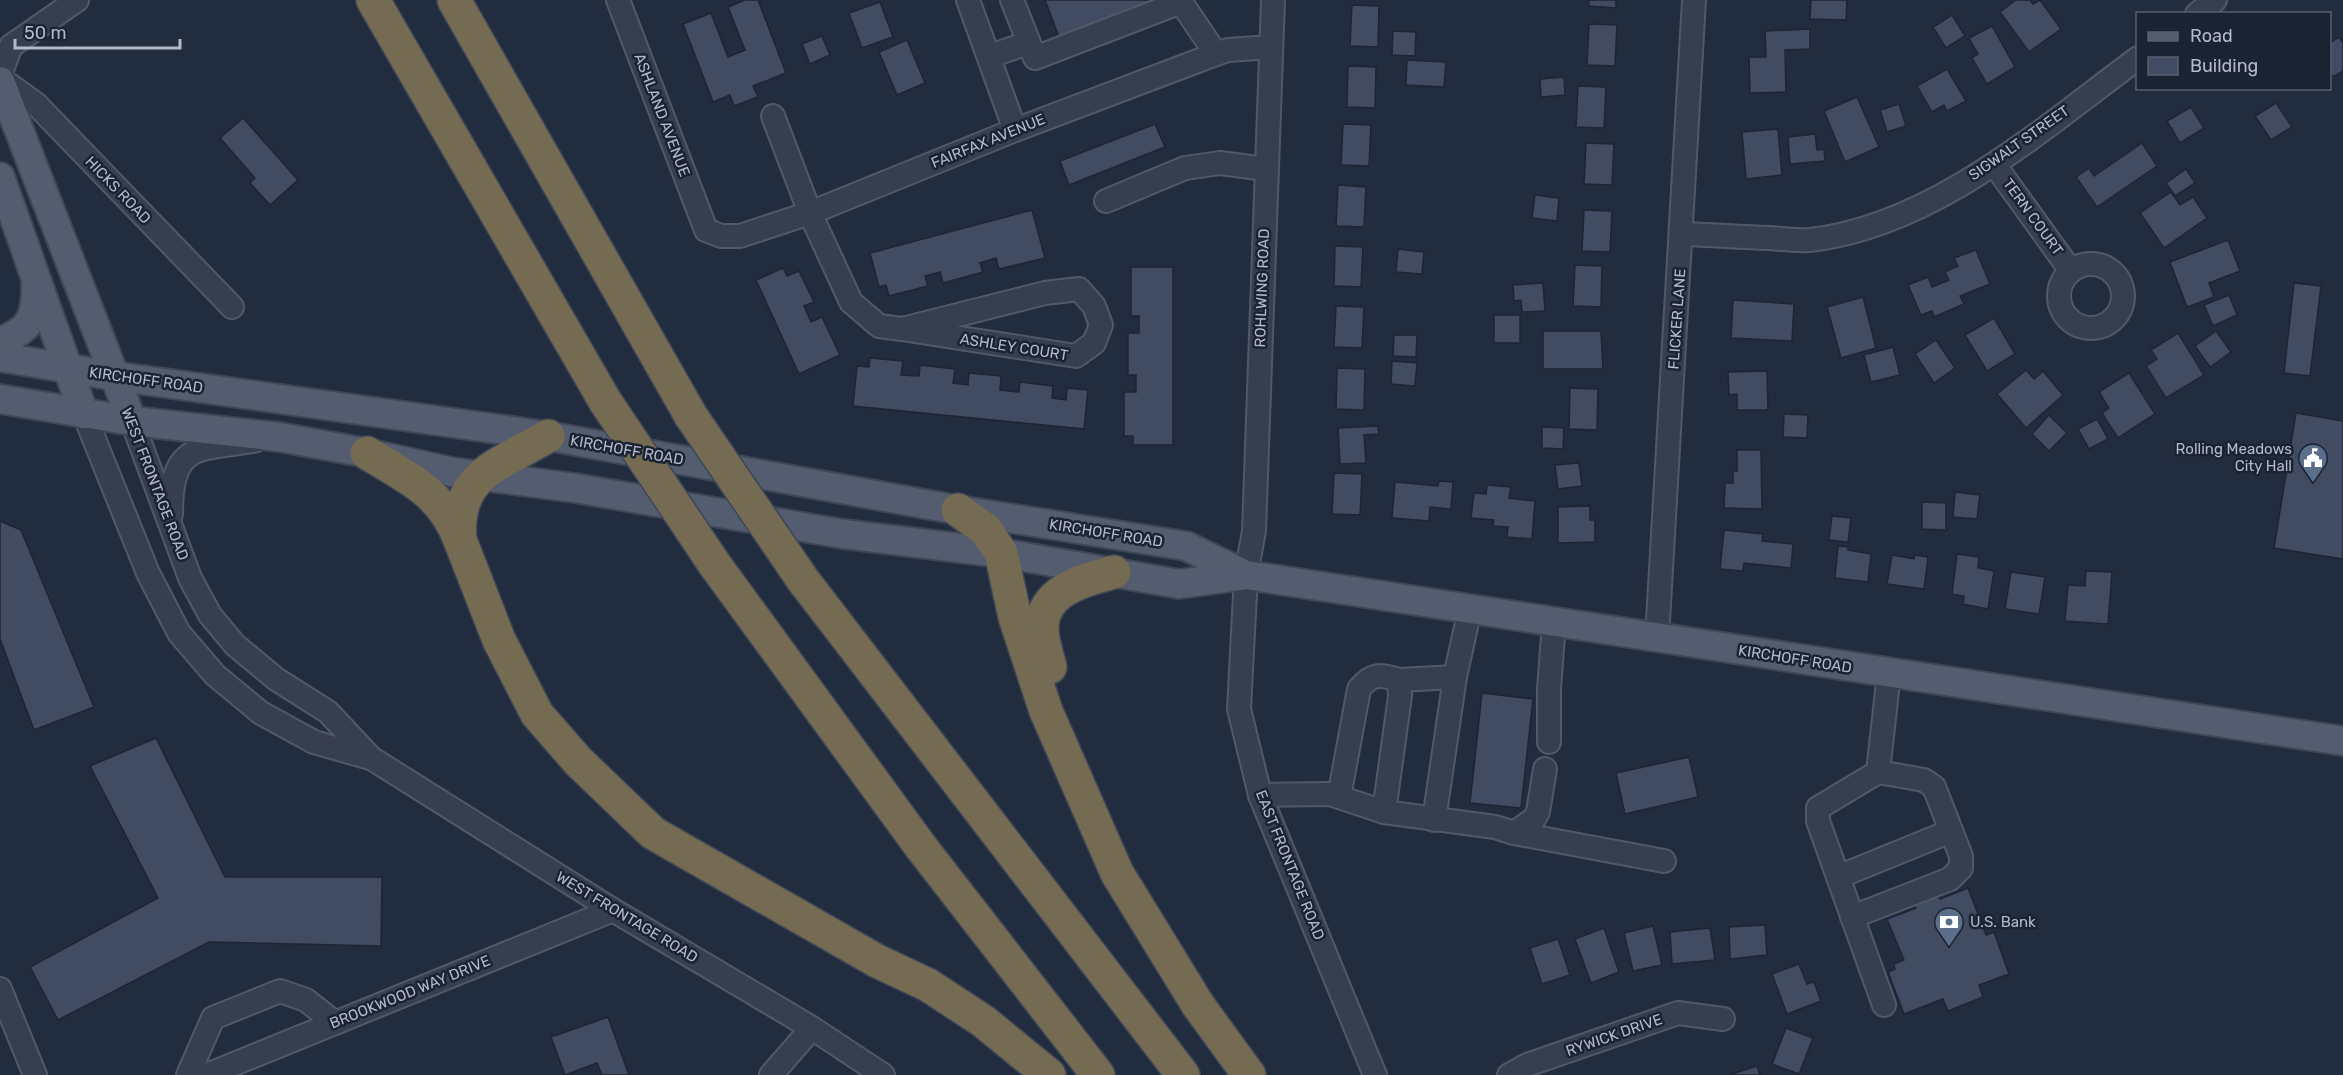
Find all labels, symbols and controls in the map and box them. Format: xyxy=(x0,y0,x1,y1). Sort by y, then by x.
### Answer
scale bar xyxy=(15,12,180,50)
legend xyxy=(2136,12,2331,90)
text: 50 m xyxy=(24,22,67,44)
text: Road xyxy=(2190,25,2233,47)
street label: ASHLAND AVENUE xyxy=(630,51,694,179)
text: Building xyxy=(2190,55,2258,77)
street label: SIGWALT STREET xyxy=(1965,101,2073,184)
street label: FAIRFAX AVENUE xyxy=(928,110,1048,172)
street label: HICKS ROAD xyxy=(81,153,155,227)
street label: TERN COURT xyxy=(1999,175,2067,259)
street label: ROHLWING ROAD xyxy=(1251,228,1273,348)
street label: FLICKER LANE xyxy=(1665,268,1689,370)
street label: ASHLEY COURT xyxy=(959,330,1070,364)
street label: KIRCHOFF ROAD xyxy=(88,363,204,397)
street label: WEST FRONTAGE ROAD xyxy=(118,405,192,563)
street label: KIRCHOFF ROAD xyxy=(569,431,685,469)
place label: Rolling Meadows City Hall xyxy=(2176,440,2292,475)
public building icon: Rolling Meadows City Hall xyxy=(2297,442,2329,484)
street label: KIRCHOFF ROAD xyxy=(1048,515,1164,551)
street label: KIRCHOFF ROAD xyxy=(1737,641,1853,677)
street label: EAST FRONTAGE ROAD xyxy=(1252,787,1328,943)
street label: WEST FRONTAGE ROAD xyxy=(553,868,701,966)
bank icon: U.S. Bank xyxy=(1933,906,1965,948)
place label: U.S. Bank xyxy=(1970,913,2036,931)
street label: BROOKWOOD WAY DRIVE xyxy=(327,951,493,1033)
street label: RYWICK DRIVE xyxy=(1563,1010,1665,1060)

